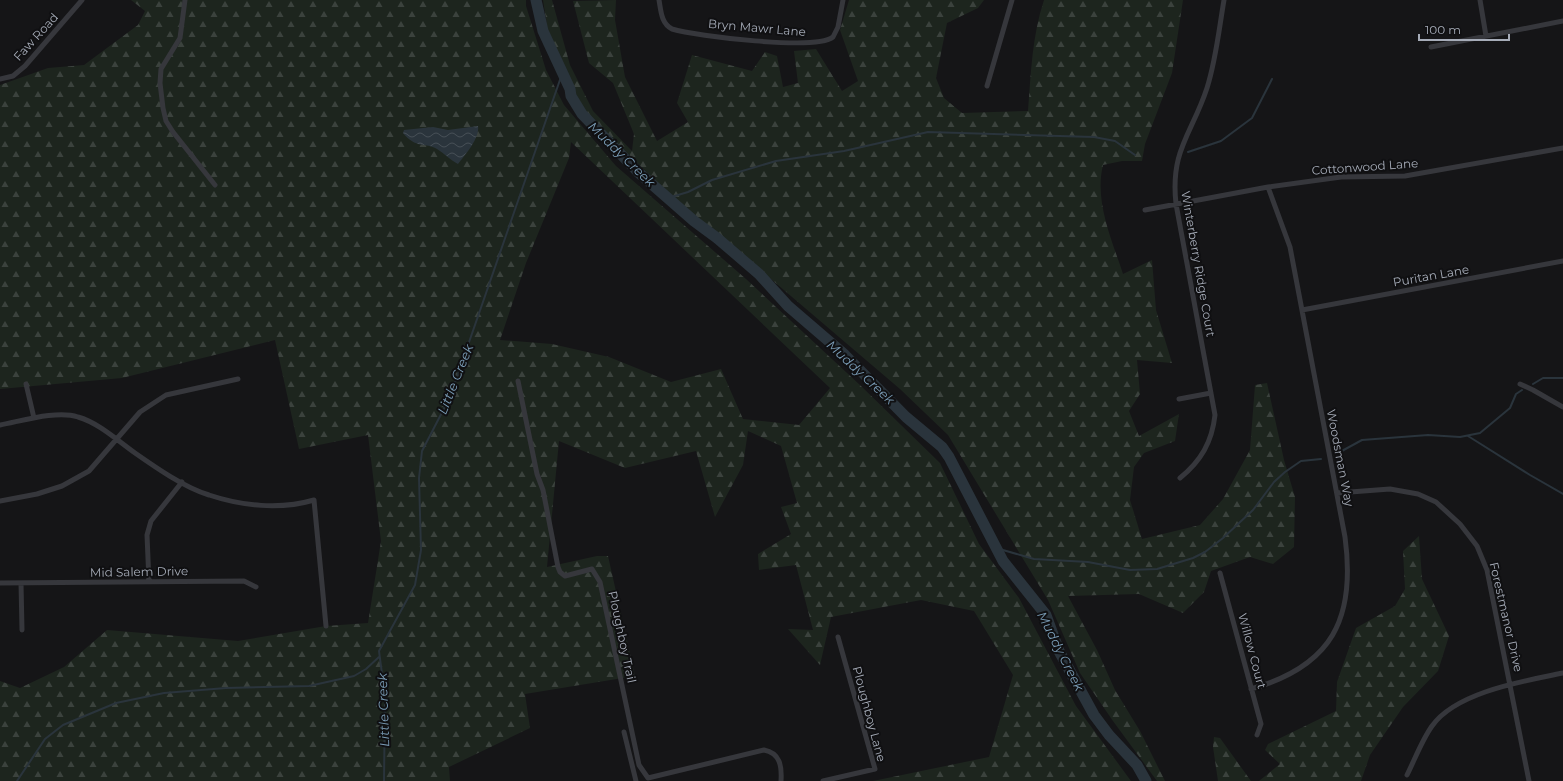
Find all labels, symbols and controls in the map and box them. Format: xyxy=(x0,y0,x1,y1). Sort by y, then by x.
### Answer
street label: Faw Road xyxy=(10,10,61,64)
street label: Bryn Mawr Lane xyxy=(708,16,807,39)
scale bar xyxy=(1419,16,1509,42)
text: 100 m xyxy=(1425,22,1461,37)
water label: Muddy Creek xyxy=(585,118,660,191)
street label: Cottonwood Lane xyxy=(1311,155,1419,178)
street label: Winterberry Ridge Court xyxy=(1178,190,1219,338)
street label: Puritan Lane xyxy=(1392,261,1470,290)
water label: Muddy Creek xyxy=(824,336,899,408)
water label: Little Creek xyxy=(434,340,477,416)
street label: Woodsman Way xyxy=(1324,408,1357,508)
street label: Forestmanor Drive xyxy=(1487,560,1526,673)
street label: Mid Salem Drive xyxy=(90,563,188,580)
street label: Ploughboy Trail xyxy=(605,590,640,684)
water label: Muddy Creek xyxy=(1034,609,1088,695)
street label: Willow Court xyxy=(1235,611,1270,690)
street label: Ploughboy Lane xyxy=(850,664,889,763)
water label: Little Creek xyxy=(374,671,392,747)

